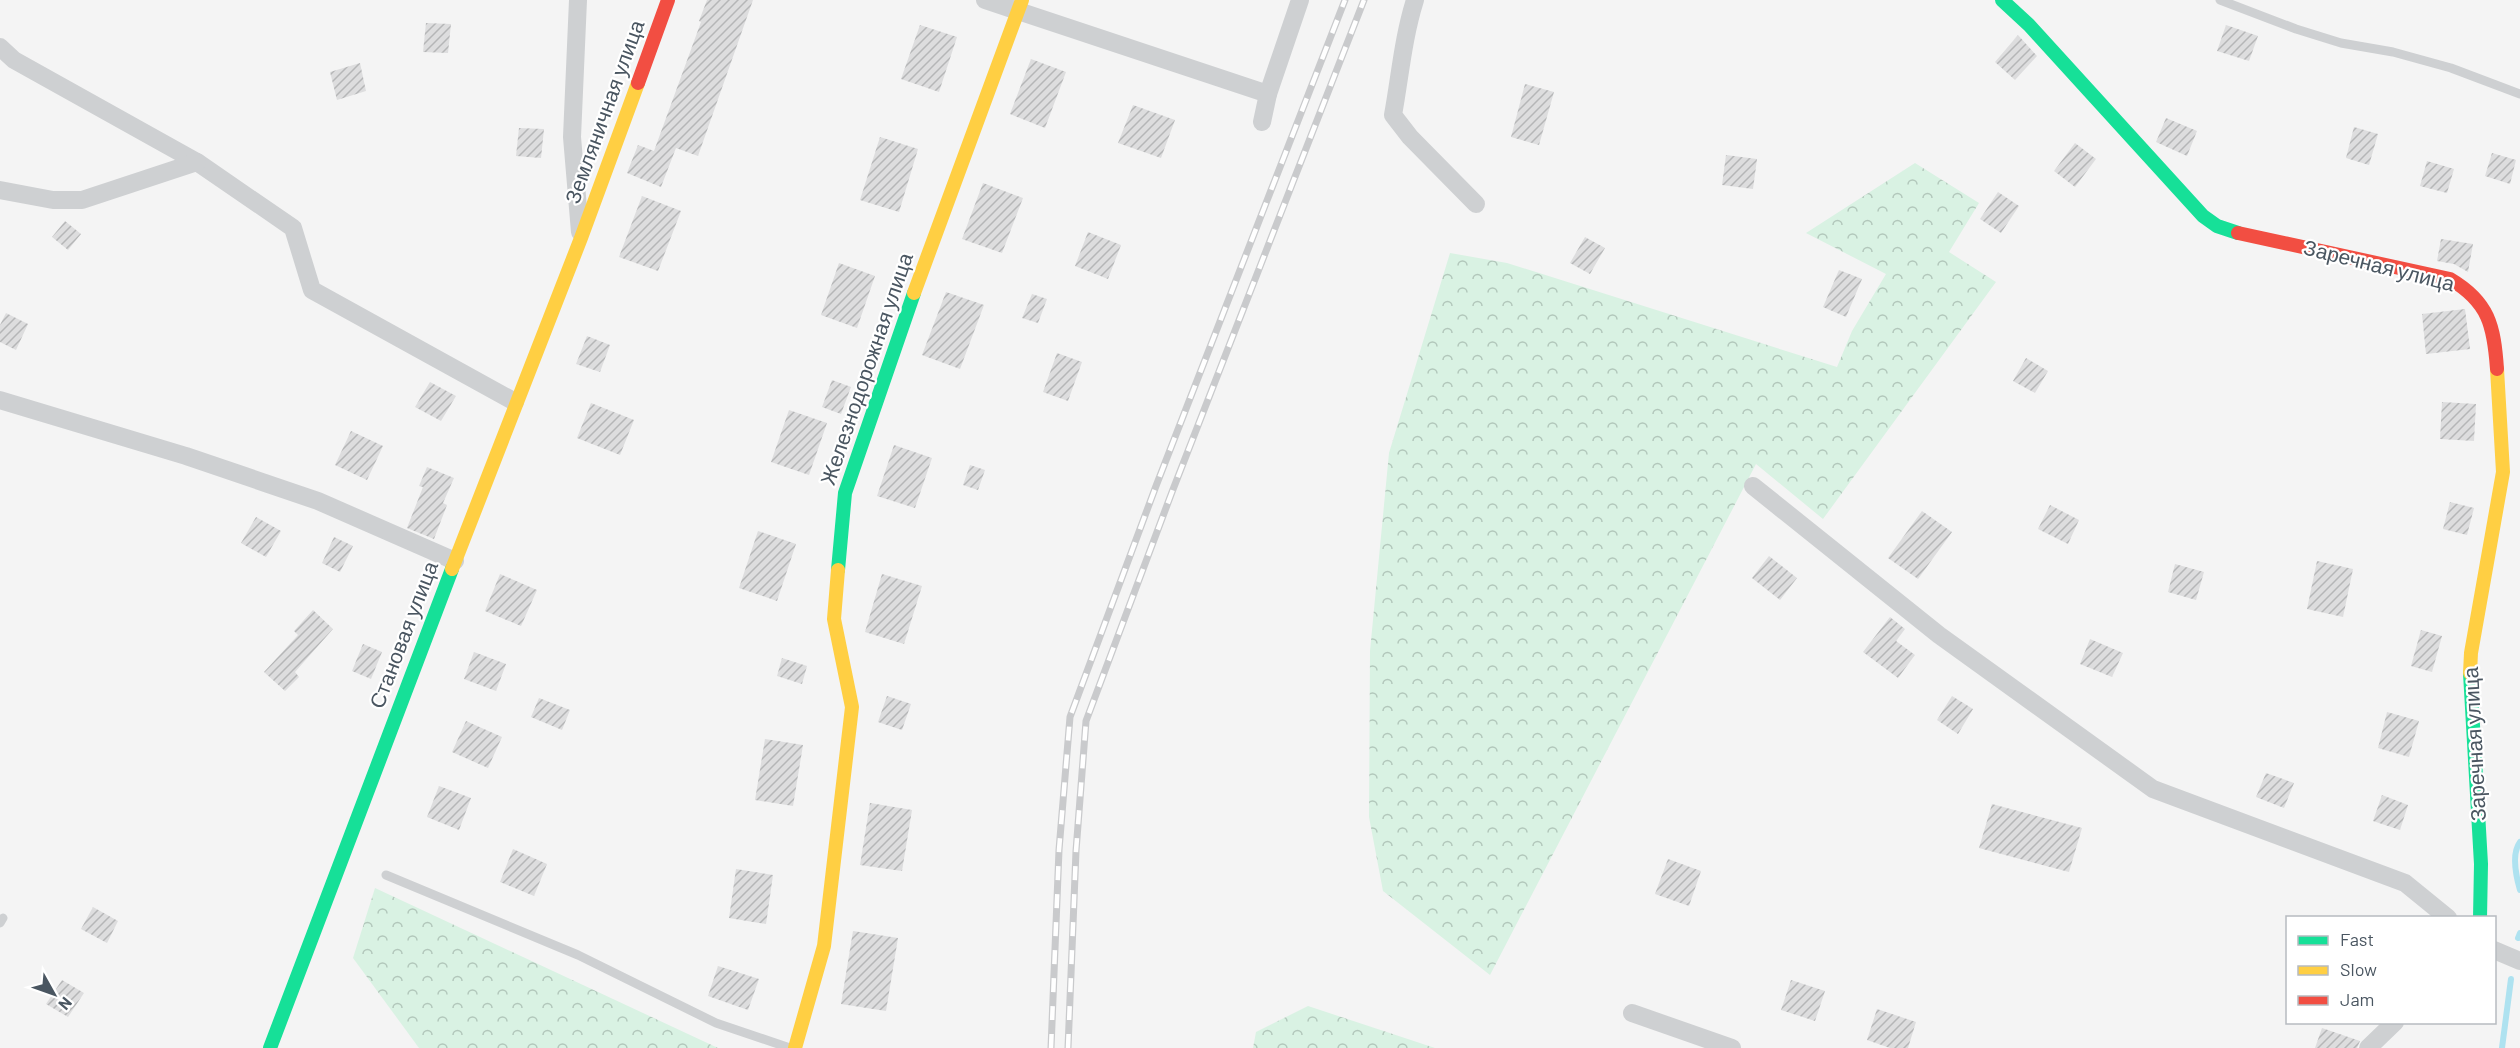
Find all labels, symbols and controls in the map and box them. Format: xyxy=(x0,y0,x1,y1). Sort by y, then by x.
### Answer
street label: Земляничная улица xyxy=(559,16,648,207)
street label: Заречная улица xyxy=(2301,234,2458,295)
street label: Железнодорожная улица xyxy=(814,249,917,488)
street label: Становая улица xyxy=(363,557,442,711)
street label: Заречная улица xyxy=(2457,666,2490,822)
legend xyxy=(2286,916,2496,1024)
text: Fast xyxy=(2340,928,2374,950)
text: Slow xyxy=(2340,958,2377,980)
north arrow xyxy=(24,964,84,1024)
text: Jam xyxy=(2340,988,2374,1010)
text: N xyxy=(55,994,77,1014)

